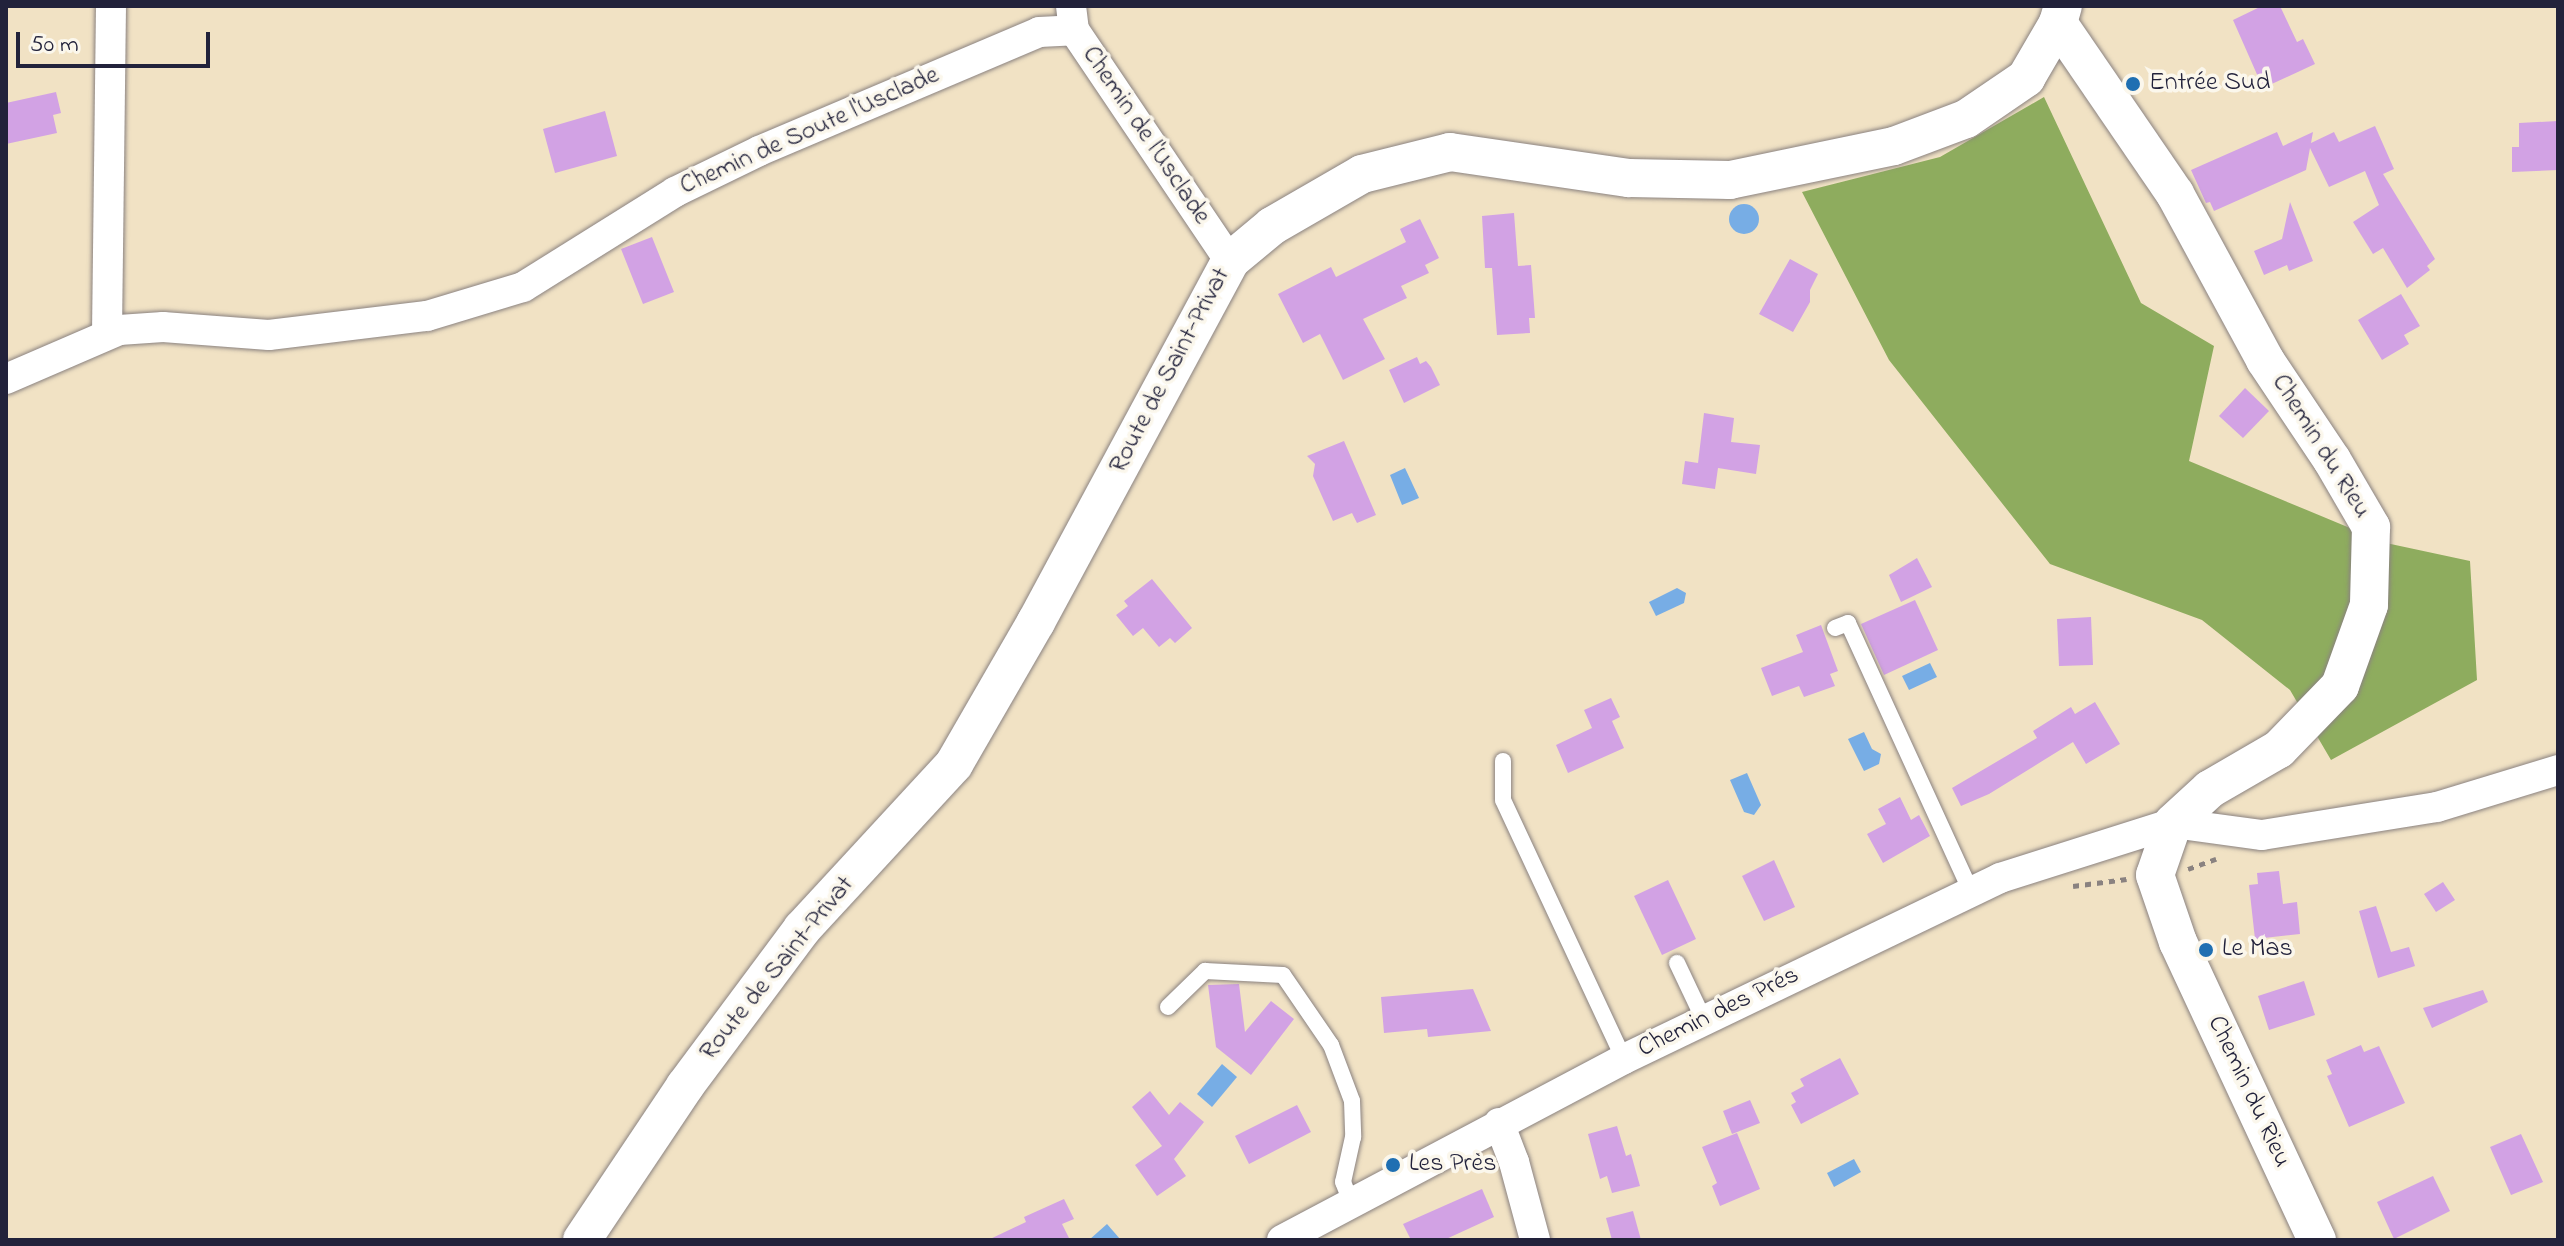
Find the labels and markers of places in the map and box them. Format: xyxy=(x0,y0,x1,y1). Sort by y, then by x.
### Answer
place label: Entrée Sud xyxy=(2149,68,2270,100)
marker: Entrée Sud xyxy=(2124,75,2142,93)
place label: Le Mas xyxy=(2222,934,2293,966)
marker: Le Mas xyxy=(2197,941,2215,959)
place label: Les Près xyxy=(1409,1149,1496,1181)
marker: Les Près xyxy=(1384,1156,1402,1174)

